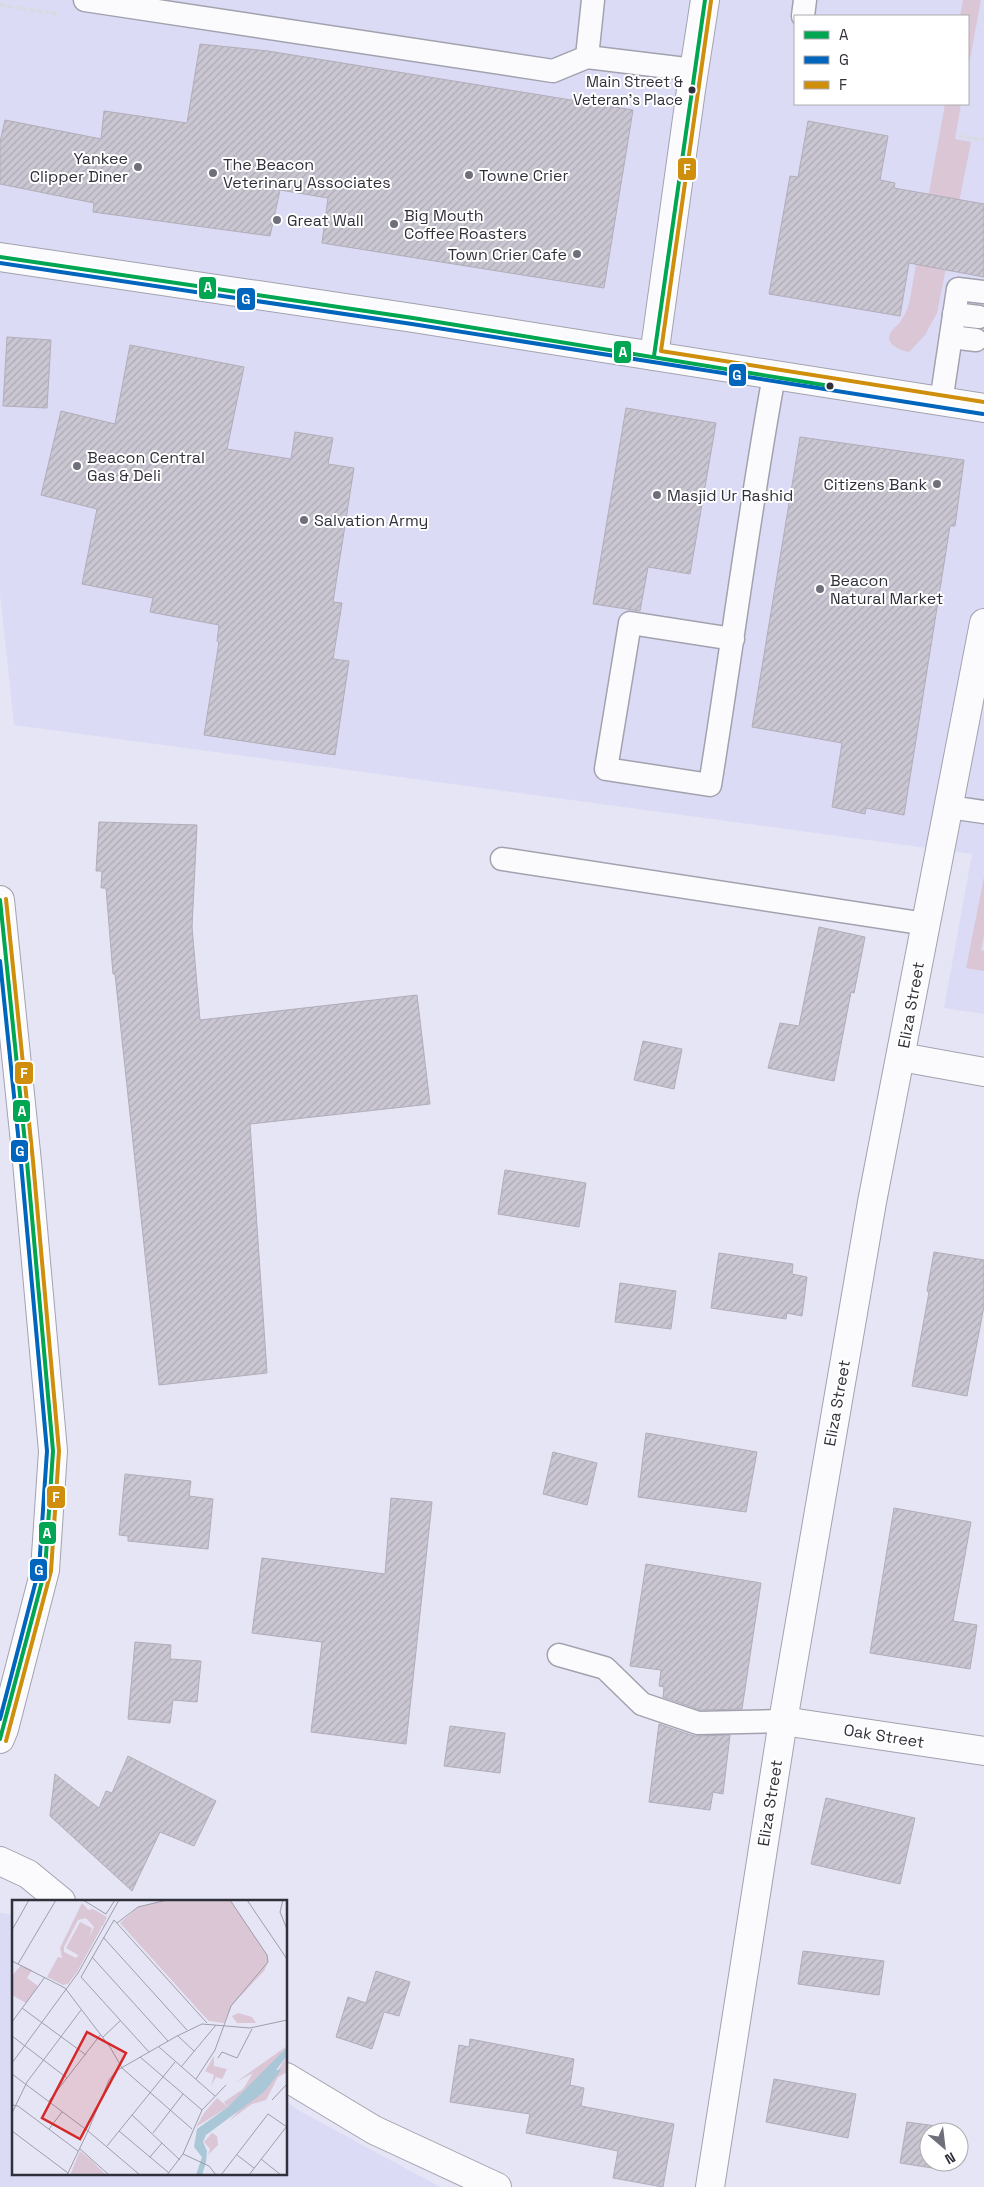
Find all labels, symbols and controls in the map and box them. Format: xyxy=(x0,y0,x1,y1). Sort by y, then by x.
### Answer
legend xyxy=(794,15,969,105)
text: A xyxy=(839,25,849,44)
text: G xyxy=(839,50,849,69)
place label: Main Street & Veteran's Place xyxy=(573,72,683,109)
text: F xyxy=(839,75,847,94)
marker: Main Street & Veteran's Place xyxy=(687,85,697,95)
place label: Yankee Clipper Diner xyxy=(30,148,128,187)
place label: The Beacon Veterinary Associates xyxy=(223,154,391,193)
line badge: F xyxy=(677,157,697,181)
text: F xyxy=(683,160,691,178)
marker: Yankee Clipper Diner xyxy=(132,161,144,173)
place label: Towne Crier xyxy=(479,165,568,186)
marker: The Beacon Veterinary Associates xyxy=(207,167,219,179)
marker: Towne Crier xyxy=(463,169,475,181)
place label: Big Mouth Coffee Roasters xyxy=(404,205,527,244)
place label: Great Wall xyxy=(287,210,364,231)
marker: Great Wall xyxy=(271,214,283,226)
marker: Big Mouth Coffee Roasters xyxy=(388,218,400,230)
place label: Town Crier Cafe xyxy=(448,244,567,265)
marker: Town Crier Cafe xyxy=(571,248,583,260)
line badge: A xyxy=(198,276,217,300)
text: A xyxy=(204,278,213,296)
line badge: G xyxy=(236,287,256,311)
text: G xyxy=(241,290,251,308)
line badge: A xyxy=(613,340,632,364)
text: A xyxy=(619,343,628,361)
line badge: G xyxy=(728,363,747,387)
text: G xyxy=(732,366,742,384)
unlabelled marker xyxy=(825,381,835,391)
place label: Beacon Central Gas & Deli xyxy=(87,447,205,486)
marker: Beacon Central Gas & Deli xyxy=(71,460,83,472)
place label: Citizens Bank xyxy=(823,474,927,495)
marker: Citizens Bank xyxy=(931,478,943,490)
place label: Masjid Ur Rashid xyxy=(667,485,793,506)
marker: Masjid Ur Rashid xyxy=(651,489,663,501)
place label: Salvation Army xyxy=(314,510,428,531)
marker: Salvation Army xyxy=(298,514,310,526)
place label: Beacon Natural Market xyxy=(830,570,943,609)
marker: Beacon Natural Market xyxy=(814,583,826,595)
street label: Eliza Street xyxy=(893,960,929,1050)
line badge: F xyxy=(14,1061,34,1085)
text: F xyxy=(20,1064,28,1082)
line badge: A xyxy=(12,1099,31,1123)
text: A xyxy=(18,1102,27,1120)
line badge: G xyxy=(10,1139,29,1163)
text: G xyxy=(15,1142,25,1160)
street label: Eliza Street xyxy=(819,1358,855,1448)
line badge: F xyxy=(46,1485,66,1509)
text: F xyxy=(52,1488,60,1506)
line badge: A xyxy=(38,1521,57,1545)
text: A xyxy=(43,1524,52,1542)
line badge: G xyxy=(29,1558,48,1582)
text: G xyxy=(34,1561,44,1579)
street label: Oak Street xyxy=(842,1719,926,1753)
street label: Eliza Street xyxy=(753,1758,787,1848)
inset map xyxy=(12,1900,288,2174)
north arrow xyxy=(919,2122,969,2172)
text: N xyxy=(942,2148,958,2169)

